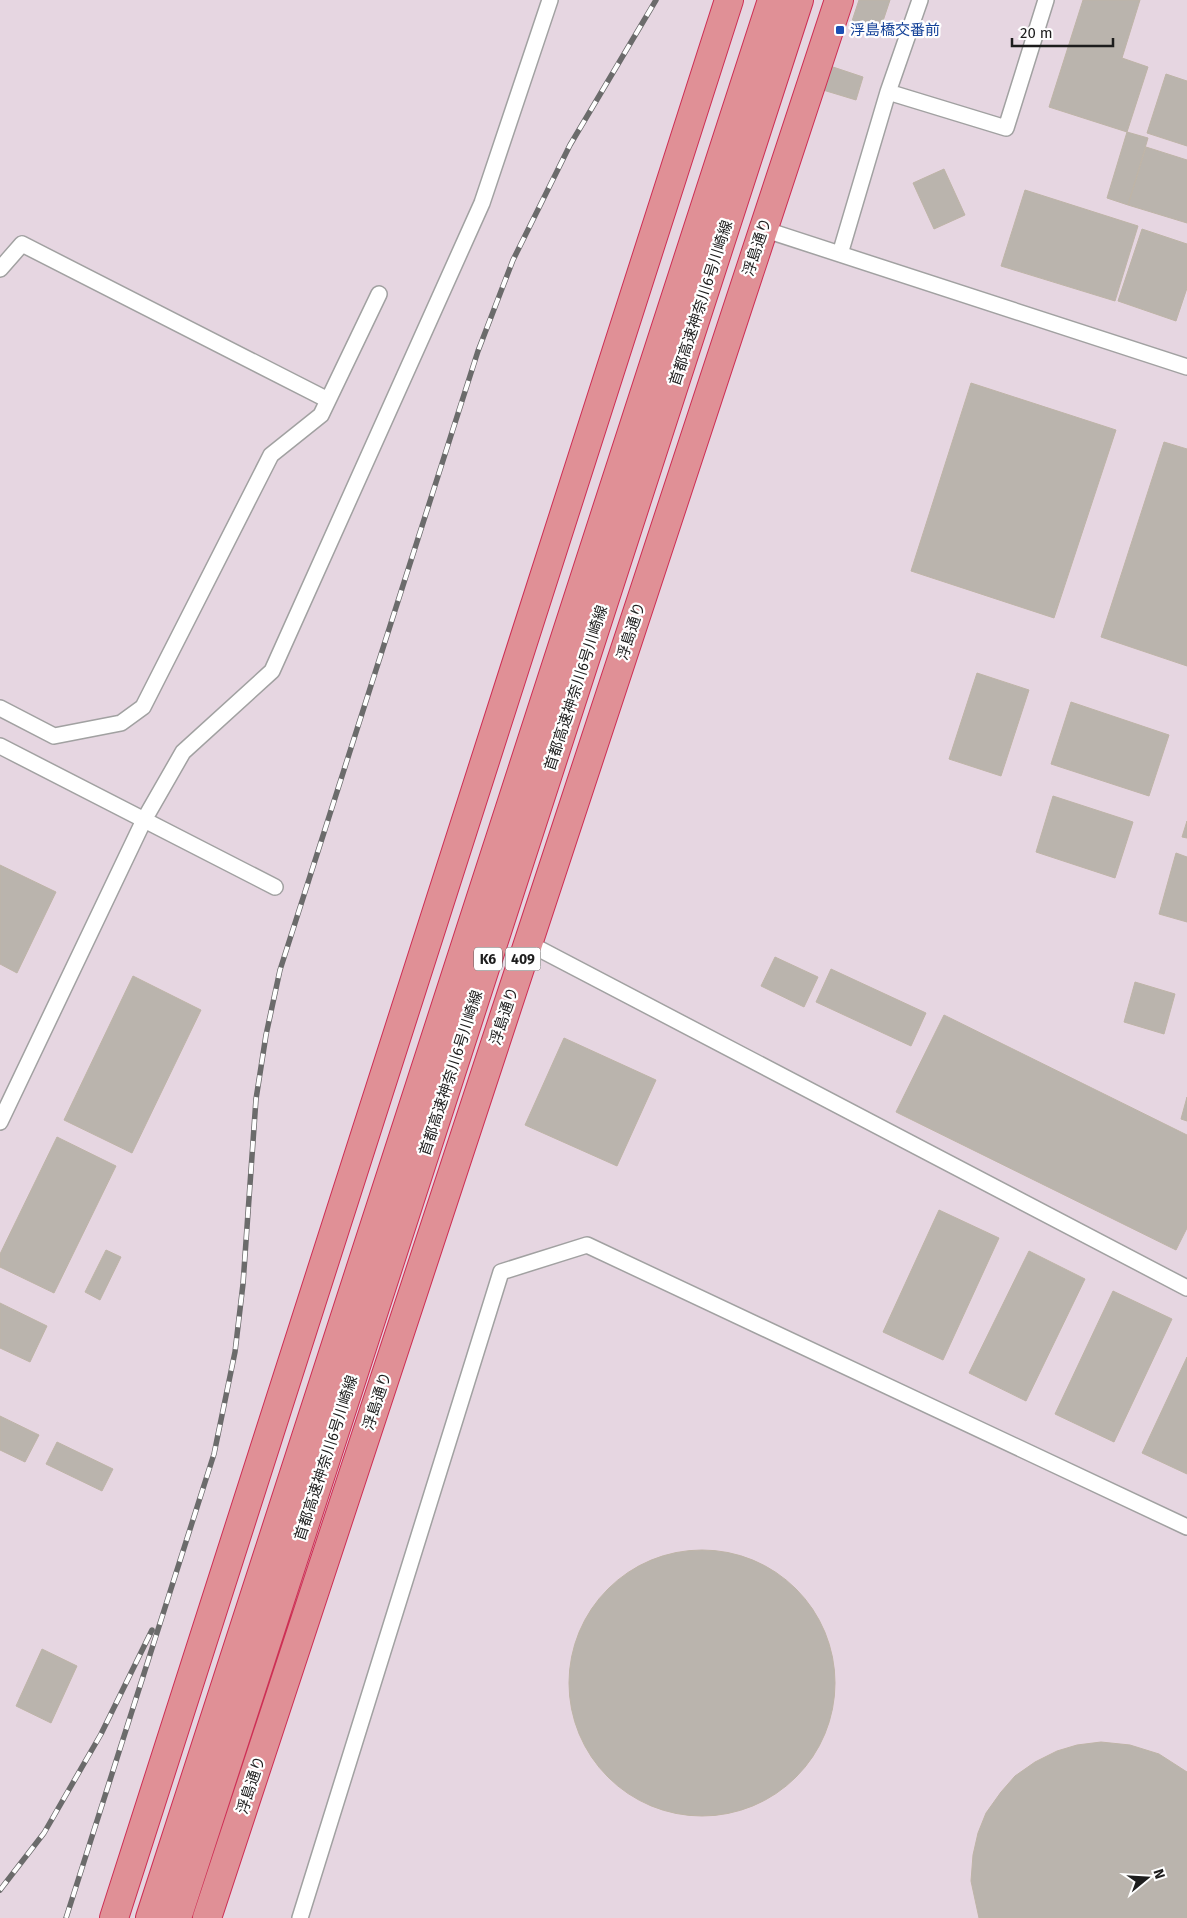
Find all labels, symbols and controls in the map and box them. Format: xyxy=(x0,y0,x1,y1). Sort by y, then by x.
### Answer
scale bar xyxy=(1012,15,1113,47)
place label: 浮島橋交番前 xyxy=(850,21,940,39)
marker: 浮島橋交番前 xyxy=(834,24,846,36)
text: 20 m xyxy=(1020,24,1053,42)
street label: 浮島通り xyxy=(739,216,775,278)
street label: 首都高速神奈川6号川崎線 xyxy=(666,218,736,388)
street label: 浮島通り xyxy=(613,600,649,662)
street label: 首都高速神奈川6号川崎線 xyxy=(541,603,611,773)
road number: K6 xyxy=(474,948,502,971)
road number: 409 xyxy=(506,948,540,971)
street label: 浮島通り xyxy=(486,985,522,1047)
street label: 首都高速神奈川6号川崎線 xyxy=(416,988,486,1158)
street label: 浮島通り xyxy=(359,1370,395,1432)
street label: 首都高速神奈川6号川崎線 xyxy=(291,1373,361,1543)
street label: 浮島通り xyxy=(233,1754,269,1816)
north arrow xyxy=(1122,1853,1172,1903)
text: N xyxy=(1149,1867,1168,1881)

